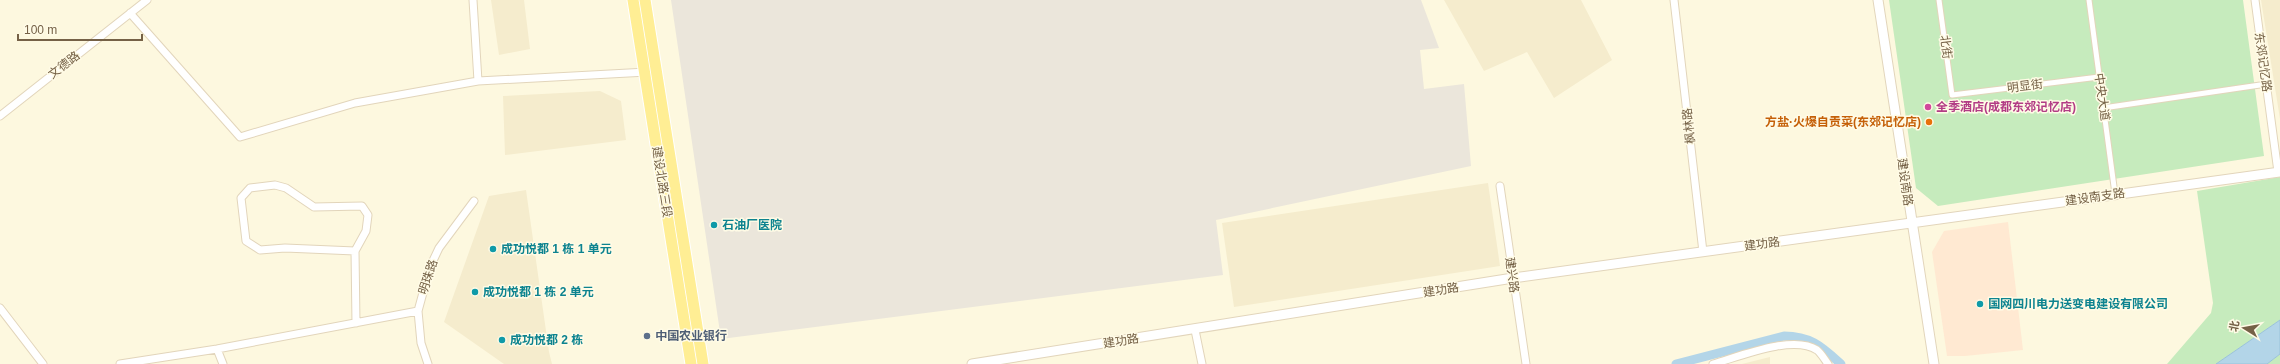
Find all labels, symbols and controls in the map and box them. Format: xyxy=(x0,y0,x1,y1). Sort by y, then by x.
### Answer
scale bar xyxy=(18,16,142,42)
text: 100 m xyxy=(24,23,57,37)
street label: 东郊记忆路 xyxy=(2252,31,2274,93)
street label: 北街 xyxy=(1938,34,1954,60)
street label: 文德路 xyxy=(46,48,82,82)
street label: 中央大道 xyxy=(2092,72,2112,122)
street label: 明显街 xyxy=(2006,77,2044,95)
place label: 全季酒店(成都东郊记忆店) xyxy=(1936,100,2076,114)
marker: 全季酒店(成都东郊记忆店) xyxy=(1923,102,1933,112)
street label: 枫林路 xyxy=(1680,107,1698,145)
place label: 方盐·火爆自贡菜(东郊记忆店) xyxy=(1765,115,1921,129)
marker: 方盐·火爆自贡菜(东郊记忆店) xyxy=(1924,117,1934,127)
street label: 建设北路三段 xyxy=(649,145,675,219)
street label: 建设南路 xyxy=(1895,157,1915,207)
street label: 建设南支路 xyxy=(2064,186,2126,208)
place label: 石油厂医院 xyxy=(722,218,782,232)
marker: 石油厂医院 xyxy=(709,220,719,230)
street label: 建功路 xyxy=(1743,235,1781,253)
place label: 成功悦都 1 栋 1 单元 xyxy=(501,242,612,256)
marker: 成功悦都 1 栋 1 单元 xyxy=(488,244,498,254)
street label: 建兴路 xyxy=(1503,256,1521,294)
street label: 明珠路 xyxy=(416,258,440,296)
street label: 建功路 xyxy=(1422,280,1460,300)
place label: 成功悦都 1 栋 2 单元 xyxy=(483,285,594,299)
marker: 成功悦都 1 栋 2 单元 xyxy=(470,287,480,297)
place label: 国网四川电力送变电建设有限公司 xyxy=(1988,297,2168,311)
marker: 国网四川电力送变电建设有限公司 xyxy=(1975,299,1985,309)
north arrow xyxy=(2224,308,2264,348)
text: 北 xyxy=(2227,320,2241,333)
place label: 中国农业银行 xyxy=(655,329,727,343)
marker: 中国农业银行 xyxy=(642,331,652,341)
street label: 建功路 xyxy=(1102,331,1140,351)
place label: 成功悦都 2 栋 xyxy=(510,333,583,347)
marker: 成功悦都 2 栋 xyxy=(497,335,507,345)

